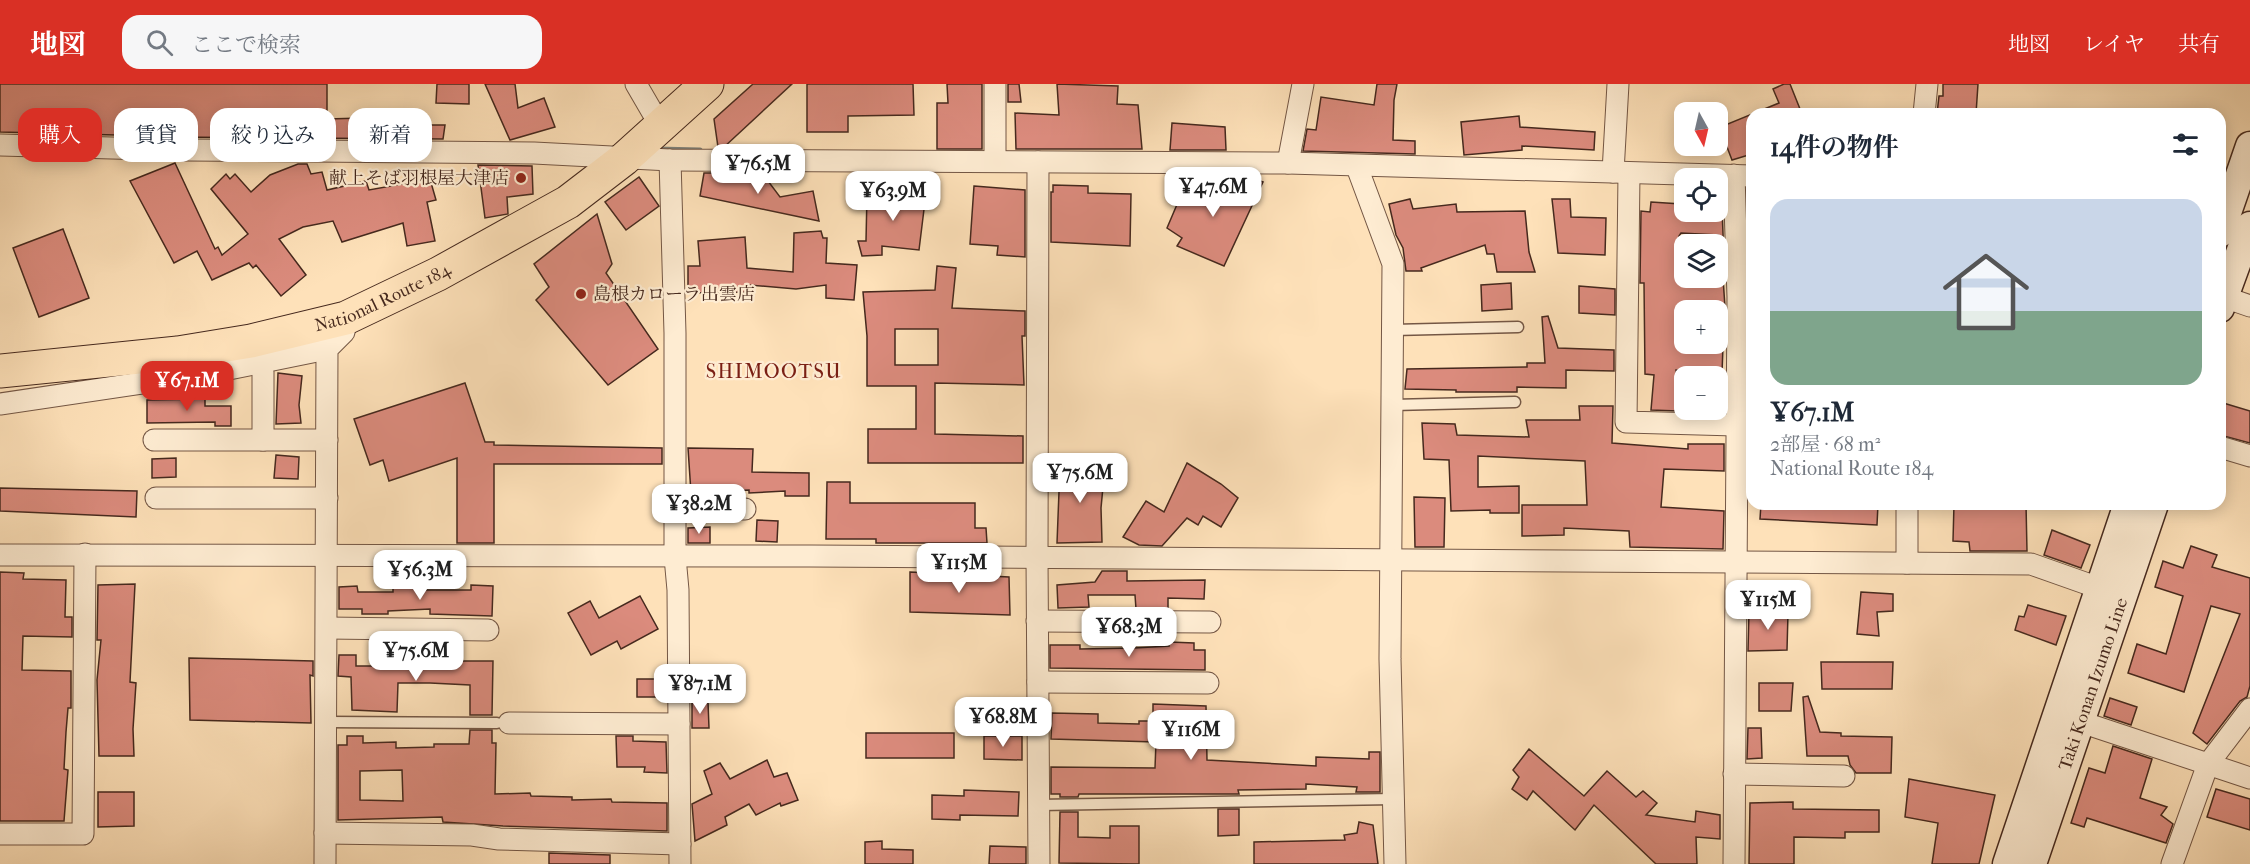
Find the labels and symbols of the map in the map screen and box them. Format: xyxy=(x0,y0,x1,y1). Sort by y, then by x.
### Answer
north arrow xyxy=(1674,102,1728,156)
pin: ¥76.5M xyxy=(709,144,807,195)
pin: ¥47.6M xyxy=(1164,167,1262,218)
place label: 献上そば羽根屋大津店 xyxy=(329,168,509,189)
marker: 献上そば羽根屋大津店 xyxy=(514,171,528,185)
pin: ¥63.9M xyxy=(844,171,942,222)
street label: National Route 184 xyxy=(312,259,455,336)
place label: 島根カローラ出雲店 xyxy=(593,284,755,305)
marker: 島根カローラ出雲店 xyxy=(574,287,588,301)
district label: SHIMOOTSU xyxy=(706,360,842,383)
pin: ¥67.1M xyxy=(138,361,236,412)
pin: ¥75.6M xyxy=(1031,453,1129,504)
pin: ¥38.2M xyxy=(650,484,748,535)
pin: ¥115M xyxy=(917,543,1001,594)
pin: ¥56.3M xyxy=(371,550,469,601)
pin: ¥115M xyxy=(1726,580,1810,631)
street label: Taki Konan Izumo Line xyxy=(2054,595,2132,773)
pin: ¥68.3M xyxy=(1080,607,1178,658)
pin: ¥75.6M xyxy=(367,631,465,682)
pin: ¥87.1M xyxy=(651,664,749,715)
pin: ¥68.8M xyxy=(954,697,1052,748)
pin: ¥116M xyxy=(1149,710,1233,761)

